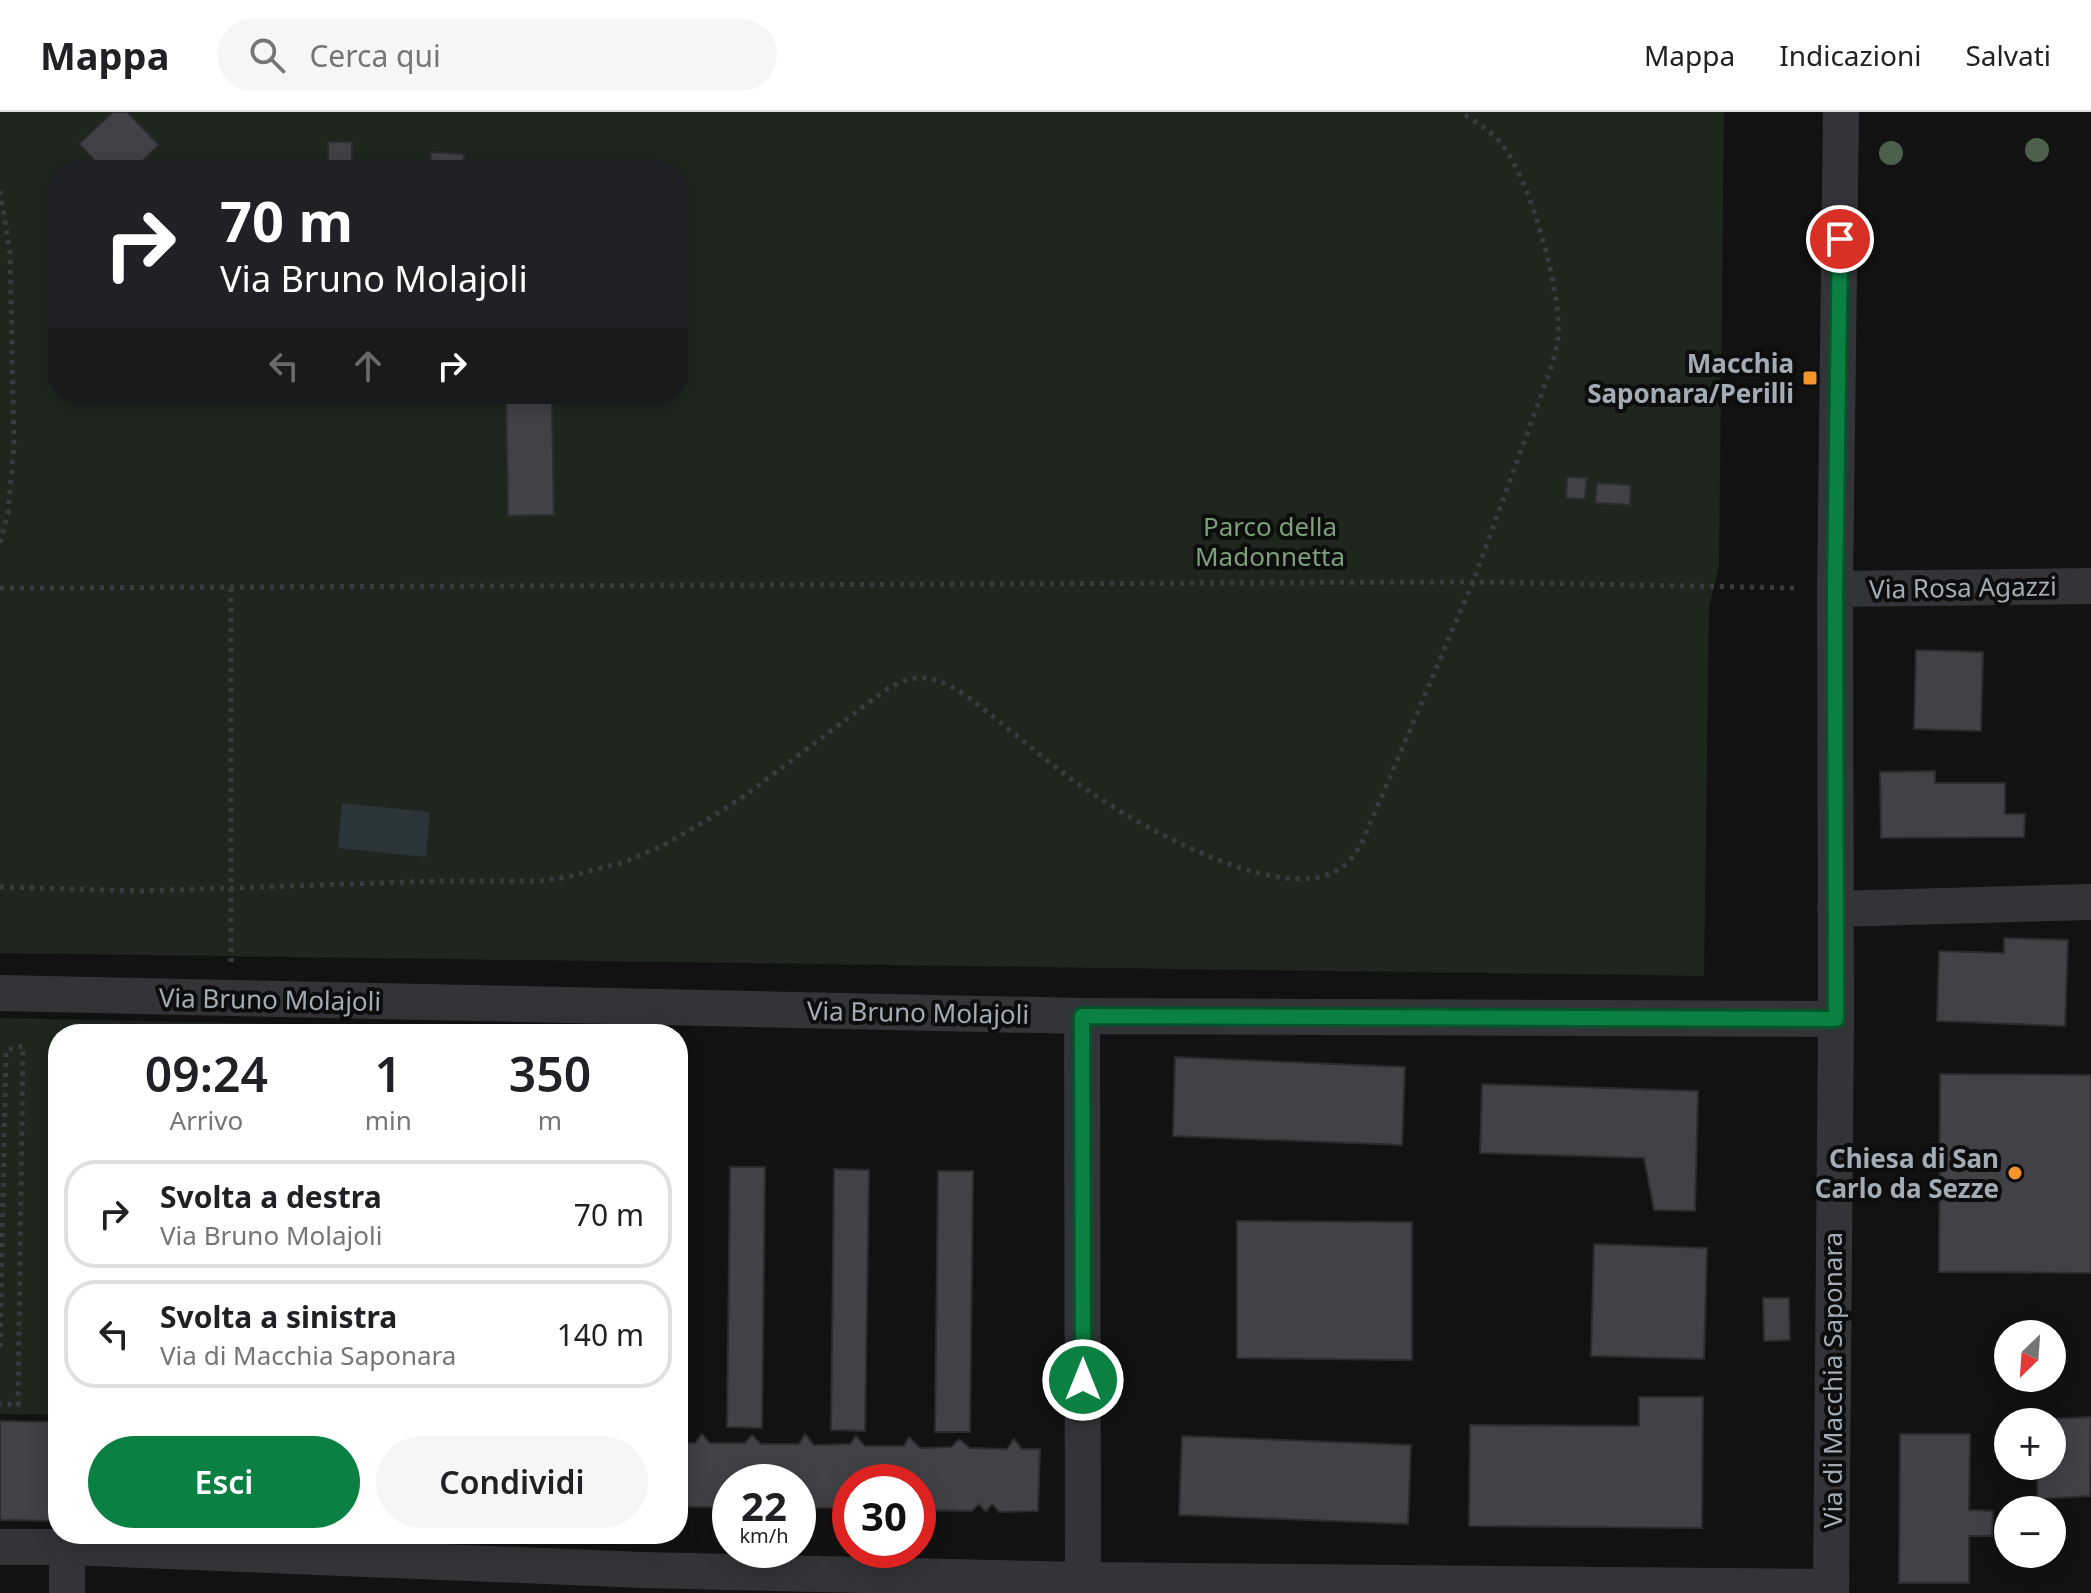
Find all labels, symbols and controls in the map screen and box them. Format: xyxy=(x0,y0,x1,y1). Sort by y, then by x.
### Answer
search box xyxy=(217,19,777,91)
text: Mappa xyxy=(40,29,169,81)
icon: search xyxy=(245,33,289,77)
text: Cerca qui xyxy=(309,35,441,76)
text: Mappa xyxy=(1644,36,1735,74)
text: Indicazioni xyxy=(1779,36,1921,74)
text: Salvati xyxy=(1965,36,2051,74)
text: 70 m xyxy=(220,182,353,258)
icon: right xyxy=(88,192,192,296)
pin xyxy=(1806,205,1874,273)
icon: arrive xyxy=(1818,217,1862,261)
text: Via Bruno Molajoli xyxy=(220,254,528,303)
icon: left xyxy=(262,344,306,388)
icon: ahead xyxy=(346,344,390,388)
icon: right xyxy=(430,344,474,388)
place label: Macchia Saponara/Perilli xyxy=(1587,345,1794,411)
marker: Macchia Saponara/Perilli xyxy=(1801,369,1819,387)
park label: Parco della Madonnetta xyxy=(1195,508,1345,574)
street label: Via Rosa Agazzi xyxy=(1869,567,2057,607)
street label: Via Bruno Molajoli xyxy=(159,979,381,1019)
street label: Via Bruno Molajoli xyxy=(807,992,1029,1032)
text: 09:24 xyxy=(145,1041,268,1106)
text: 1 xyxy=(375,1041,402,1106)
text: 350 xyxy=(509,1041,591,1106)
text: Arrivo xyxy=(170,1102,243,1138)
text: min xyxy=(365,1102,412,1138)
text: m xyxy=(538,1102,562,1138)
place label: Chiesa di San Carlo da Sezze xyxy=(1815,1140,1999,1206)
marker: Chiesa di San Carlo da Sezze xyxy=(2006,1164,2024,1182)
text: Svolta a destra xyxy=(160,1176,382,1217)
icon: right xyxy=(92,1192,136,1236)
text: 70 m xyxy=(574,1194,644,1235)
text: Via Bruno Molajoli xyxy=(160,1217,382,1253)
street label: Via di Macchia Saponara xyxy=(1814,1232,1850,1528)
text: Svolta a sinistra xyxy=(160,1296,397,1337)
icon: left xyxy=(92,1312,136,1356)
text: 140 m xyxy=(557,1314,644,1355)
north arrow xyxy=(1994,1320,2066,1392)
map controls xyxy=(1994,1320,2066,1568)
text: Via di Macchia Saponara xyxy=(160,1337,456,1373)
position arrow xyxy=(1041,1338,1125,1422)
button: + xyxy=(1994,1408,2066,1480)
button: Esci xyxy=(88,1436,360,1528)
button: Condividi xyxy=(376,1436,648,1528)
speed limit sign: 30 xyxy=(832,1464,936,1568)
text: 22 xyxy=(741,1478,787,1533)
button: − xyxy=(1994,1496,2066,1568)
text: km/h xyxy=(739,1522,789,1549)

